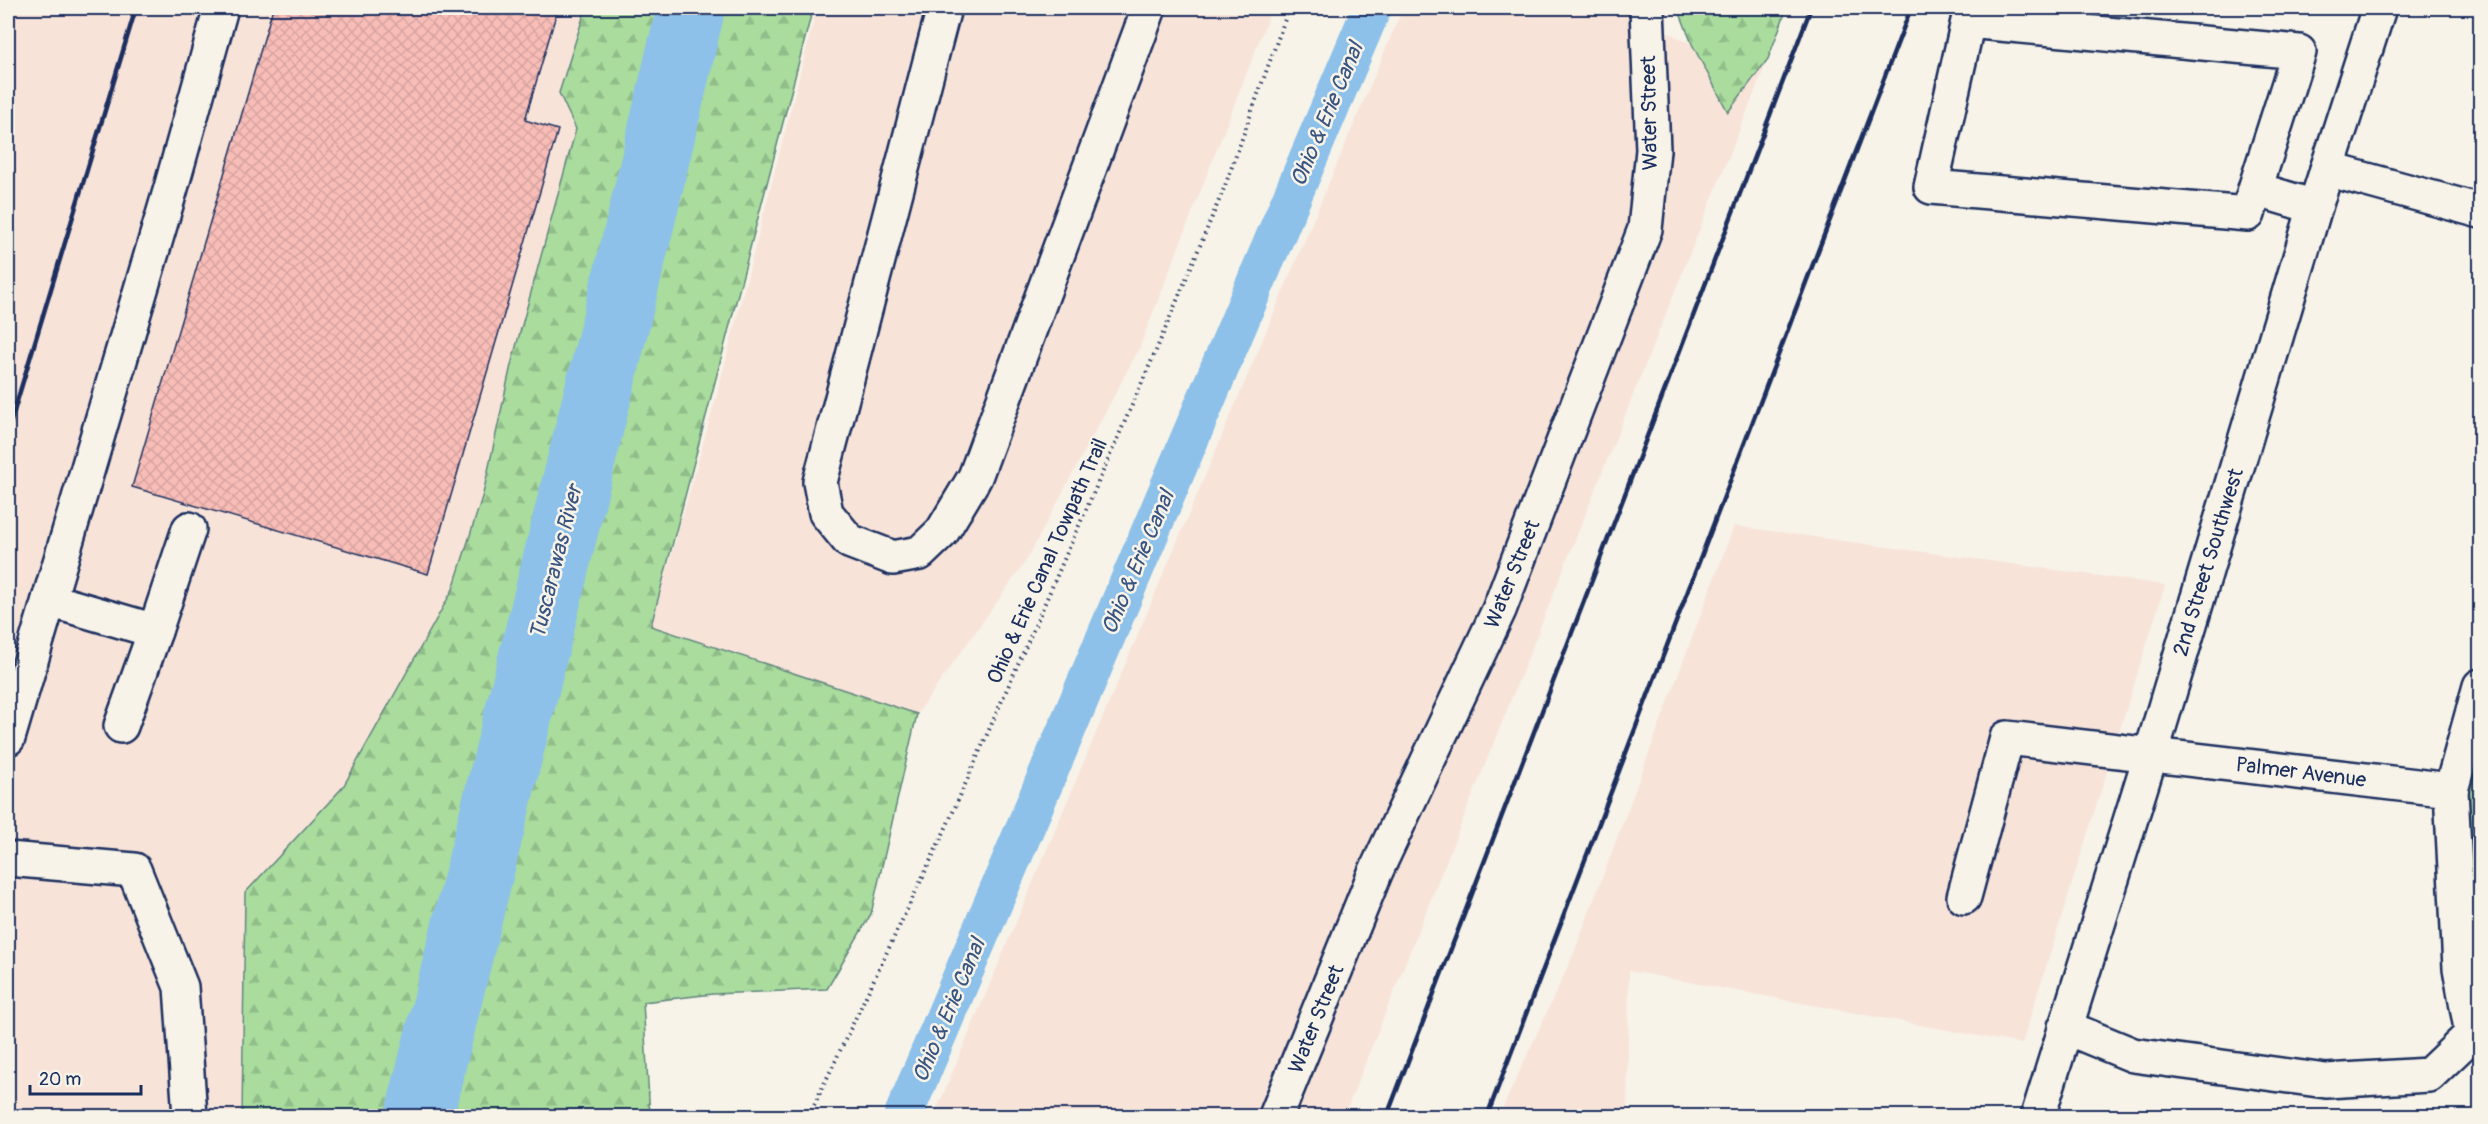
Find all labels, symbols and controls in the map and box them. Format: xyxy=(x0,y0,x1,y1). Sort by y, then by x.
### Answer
water label: Ohio & Erie Canal xyxy=(1284,36,1371,190)
street label: Water Street xyxy=(1635,55,1664,171)
street label: Ohio & Erie Canal Towpath Trail xyxy=(981,434,1114,688)
street label: 2nd Street Southwest xyxy=(2167,465,2250,659)
water label: Tuscarawas River xyxy=(523,479,589,642)
water label: Ohio & Erie Canal xyxy=(1095,484,1182,638)
street label: Water Street xyxy=(1478,515,1547,633)
street label: Palmer Avenue xyxy=(2234,751,2368,794)
water label: Ohio & Erie Canal xyxy=(906,932,993,1086)
street label: Water Street xyxy=(1282,960,1351,1078)
scale bar xyxy=(30,1058,141,1096)
text: 20 m xyxy=(39,1068,81,1091)

